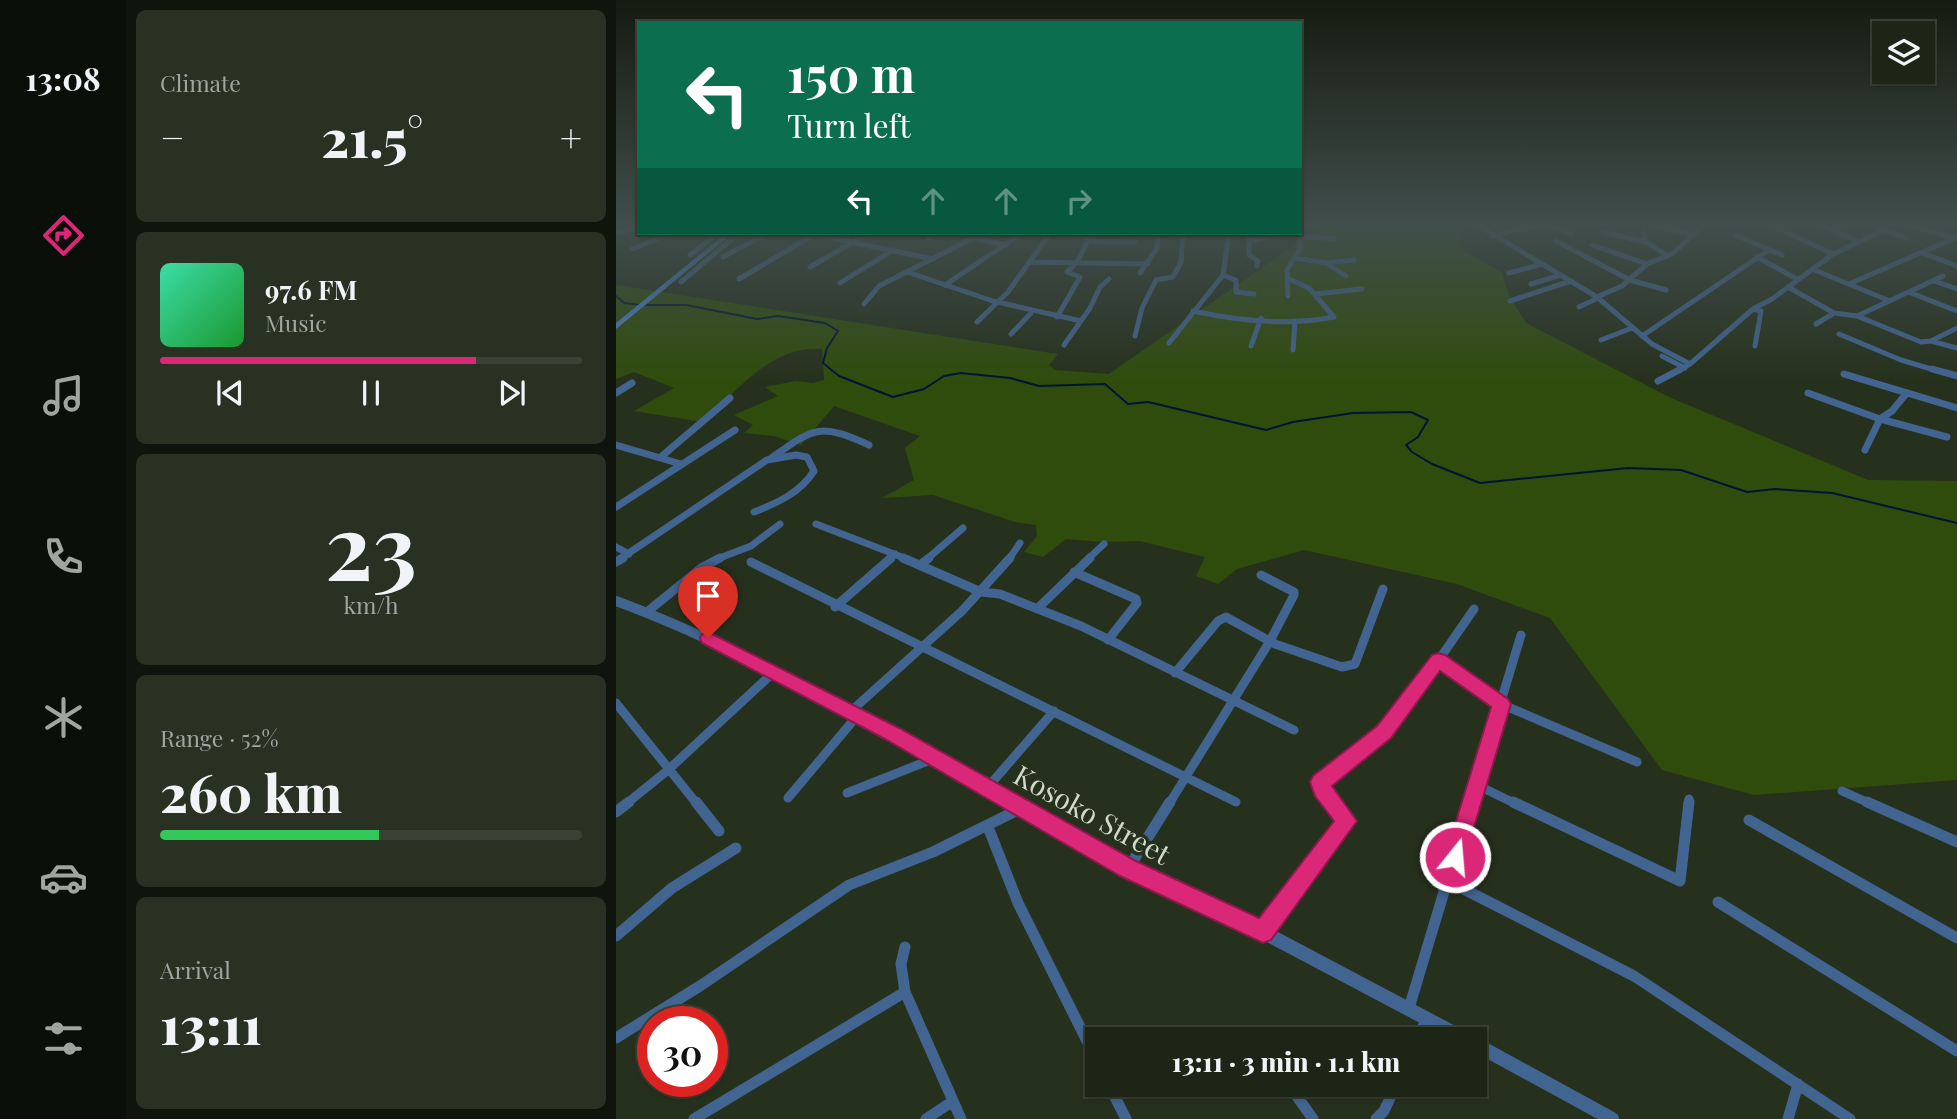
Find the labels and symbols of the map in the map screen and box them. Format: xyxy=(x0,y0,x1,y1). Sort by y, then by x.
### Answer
pin xyxy=(678,566,738,638)
street label: Kosoko Street xyxy=(1008,755,1178,872)
position arrow xyxy=(1418,820,1492,894)
speed limit sign: 30 xyxy=(637,1006,728,1097)

